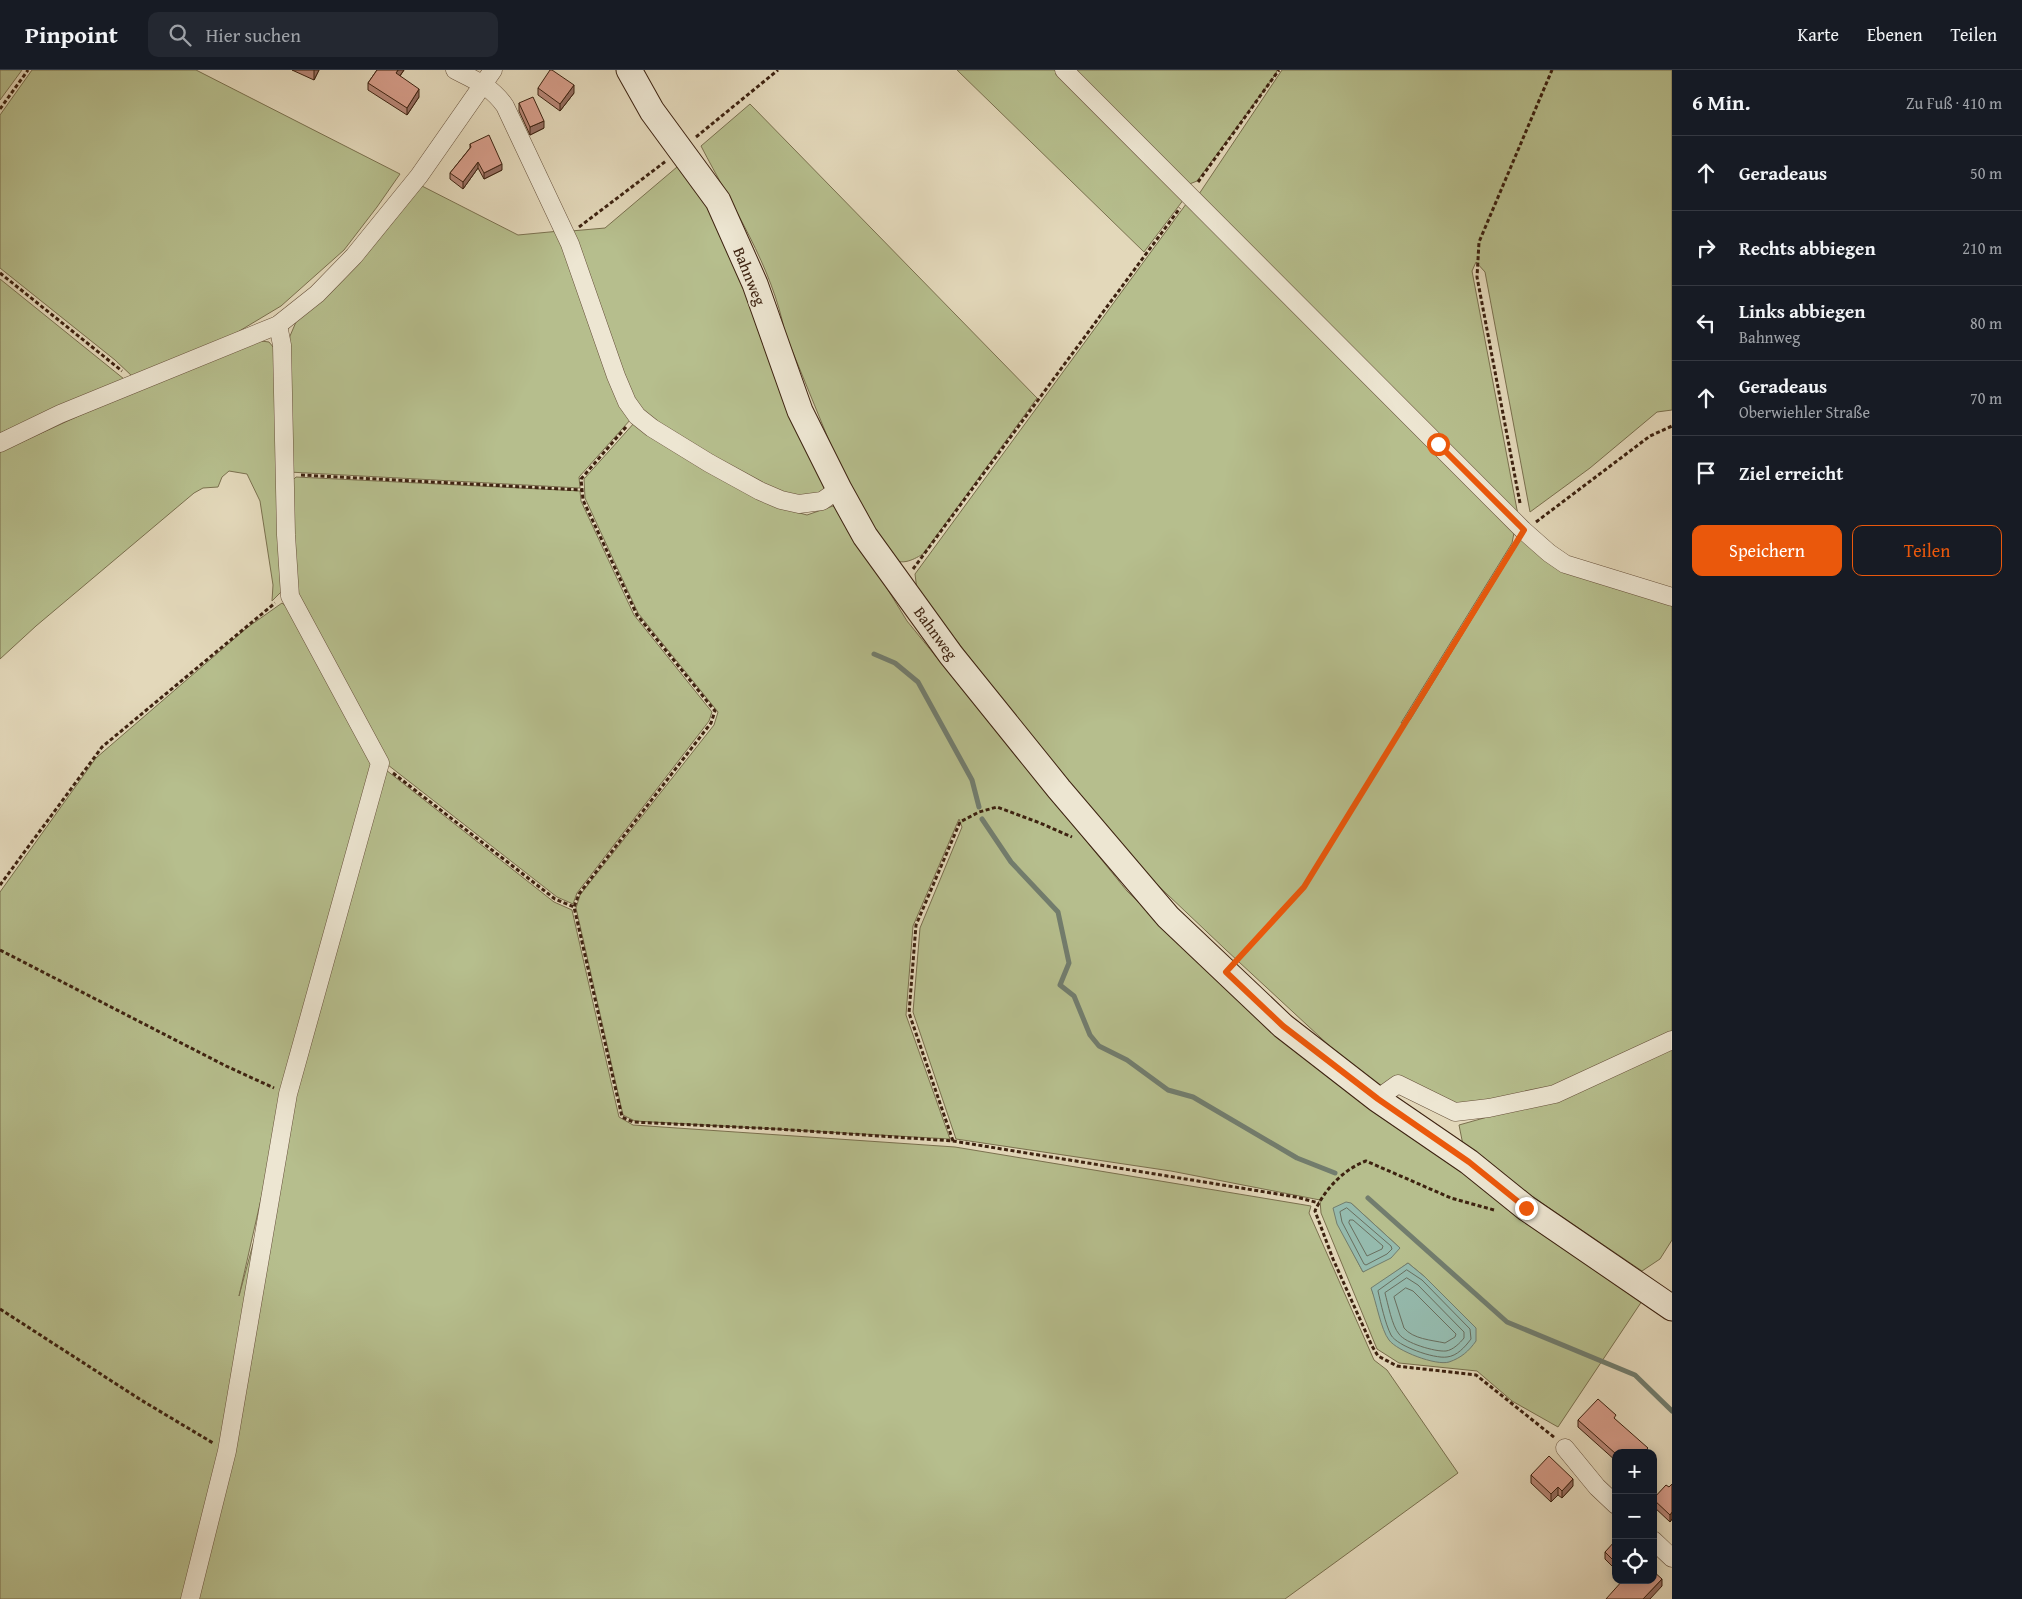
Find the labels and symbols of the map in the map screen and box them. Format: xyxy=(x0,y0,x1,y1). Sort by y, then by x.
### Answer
street label: Bahnweg xyxy=(727,243,773,309)
route start xyxy=(1427,433,1450,456)
street label: Bahnweg xyxy=(908,601,964,665)
route end xyxy=(1515,1197,1538,1220)

